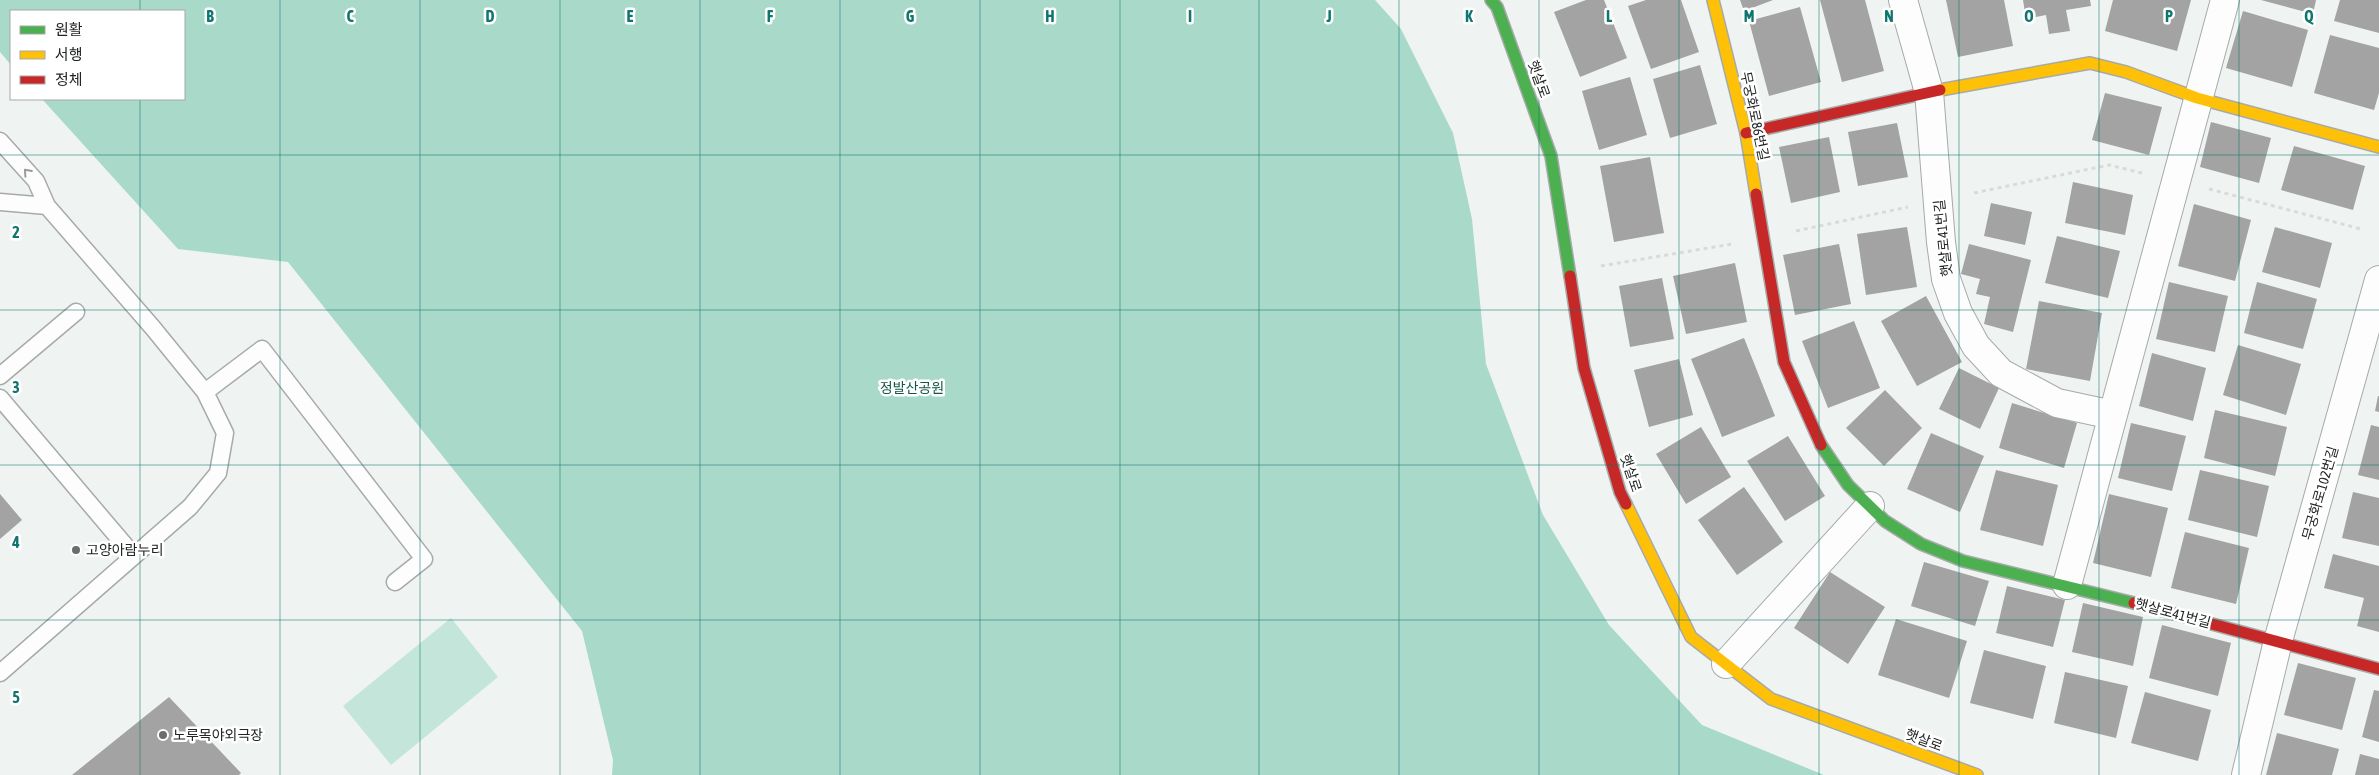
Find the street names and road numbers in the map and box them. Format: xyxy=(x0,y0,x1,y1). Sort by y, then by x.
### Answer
street label: 햇살로 xyxy=(1525,58,1553,100)
street label: 무궁화로86번길 xyxy=(1738,70,1772,162)
street label: 햇살로41번길 xyxy=(1931,199,1955,277)
street label: 무궁화로102번길 xyxy=(2299,444,2341,542)
street label: 햇살로 xyxy=(1617,452,1645,494)
street label: 햇살로41번길 xyxy=(2133,595,2213,631)
street label: 햇살로 xyxy=(1903,726,1945,754)

